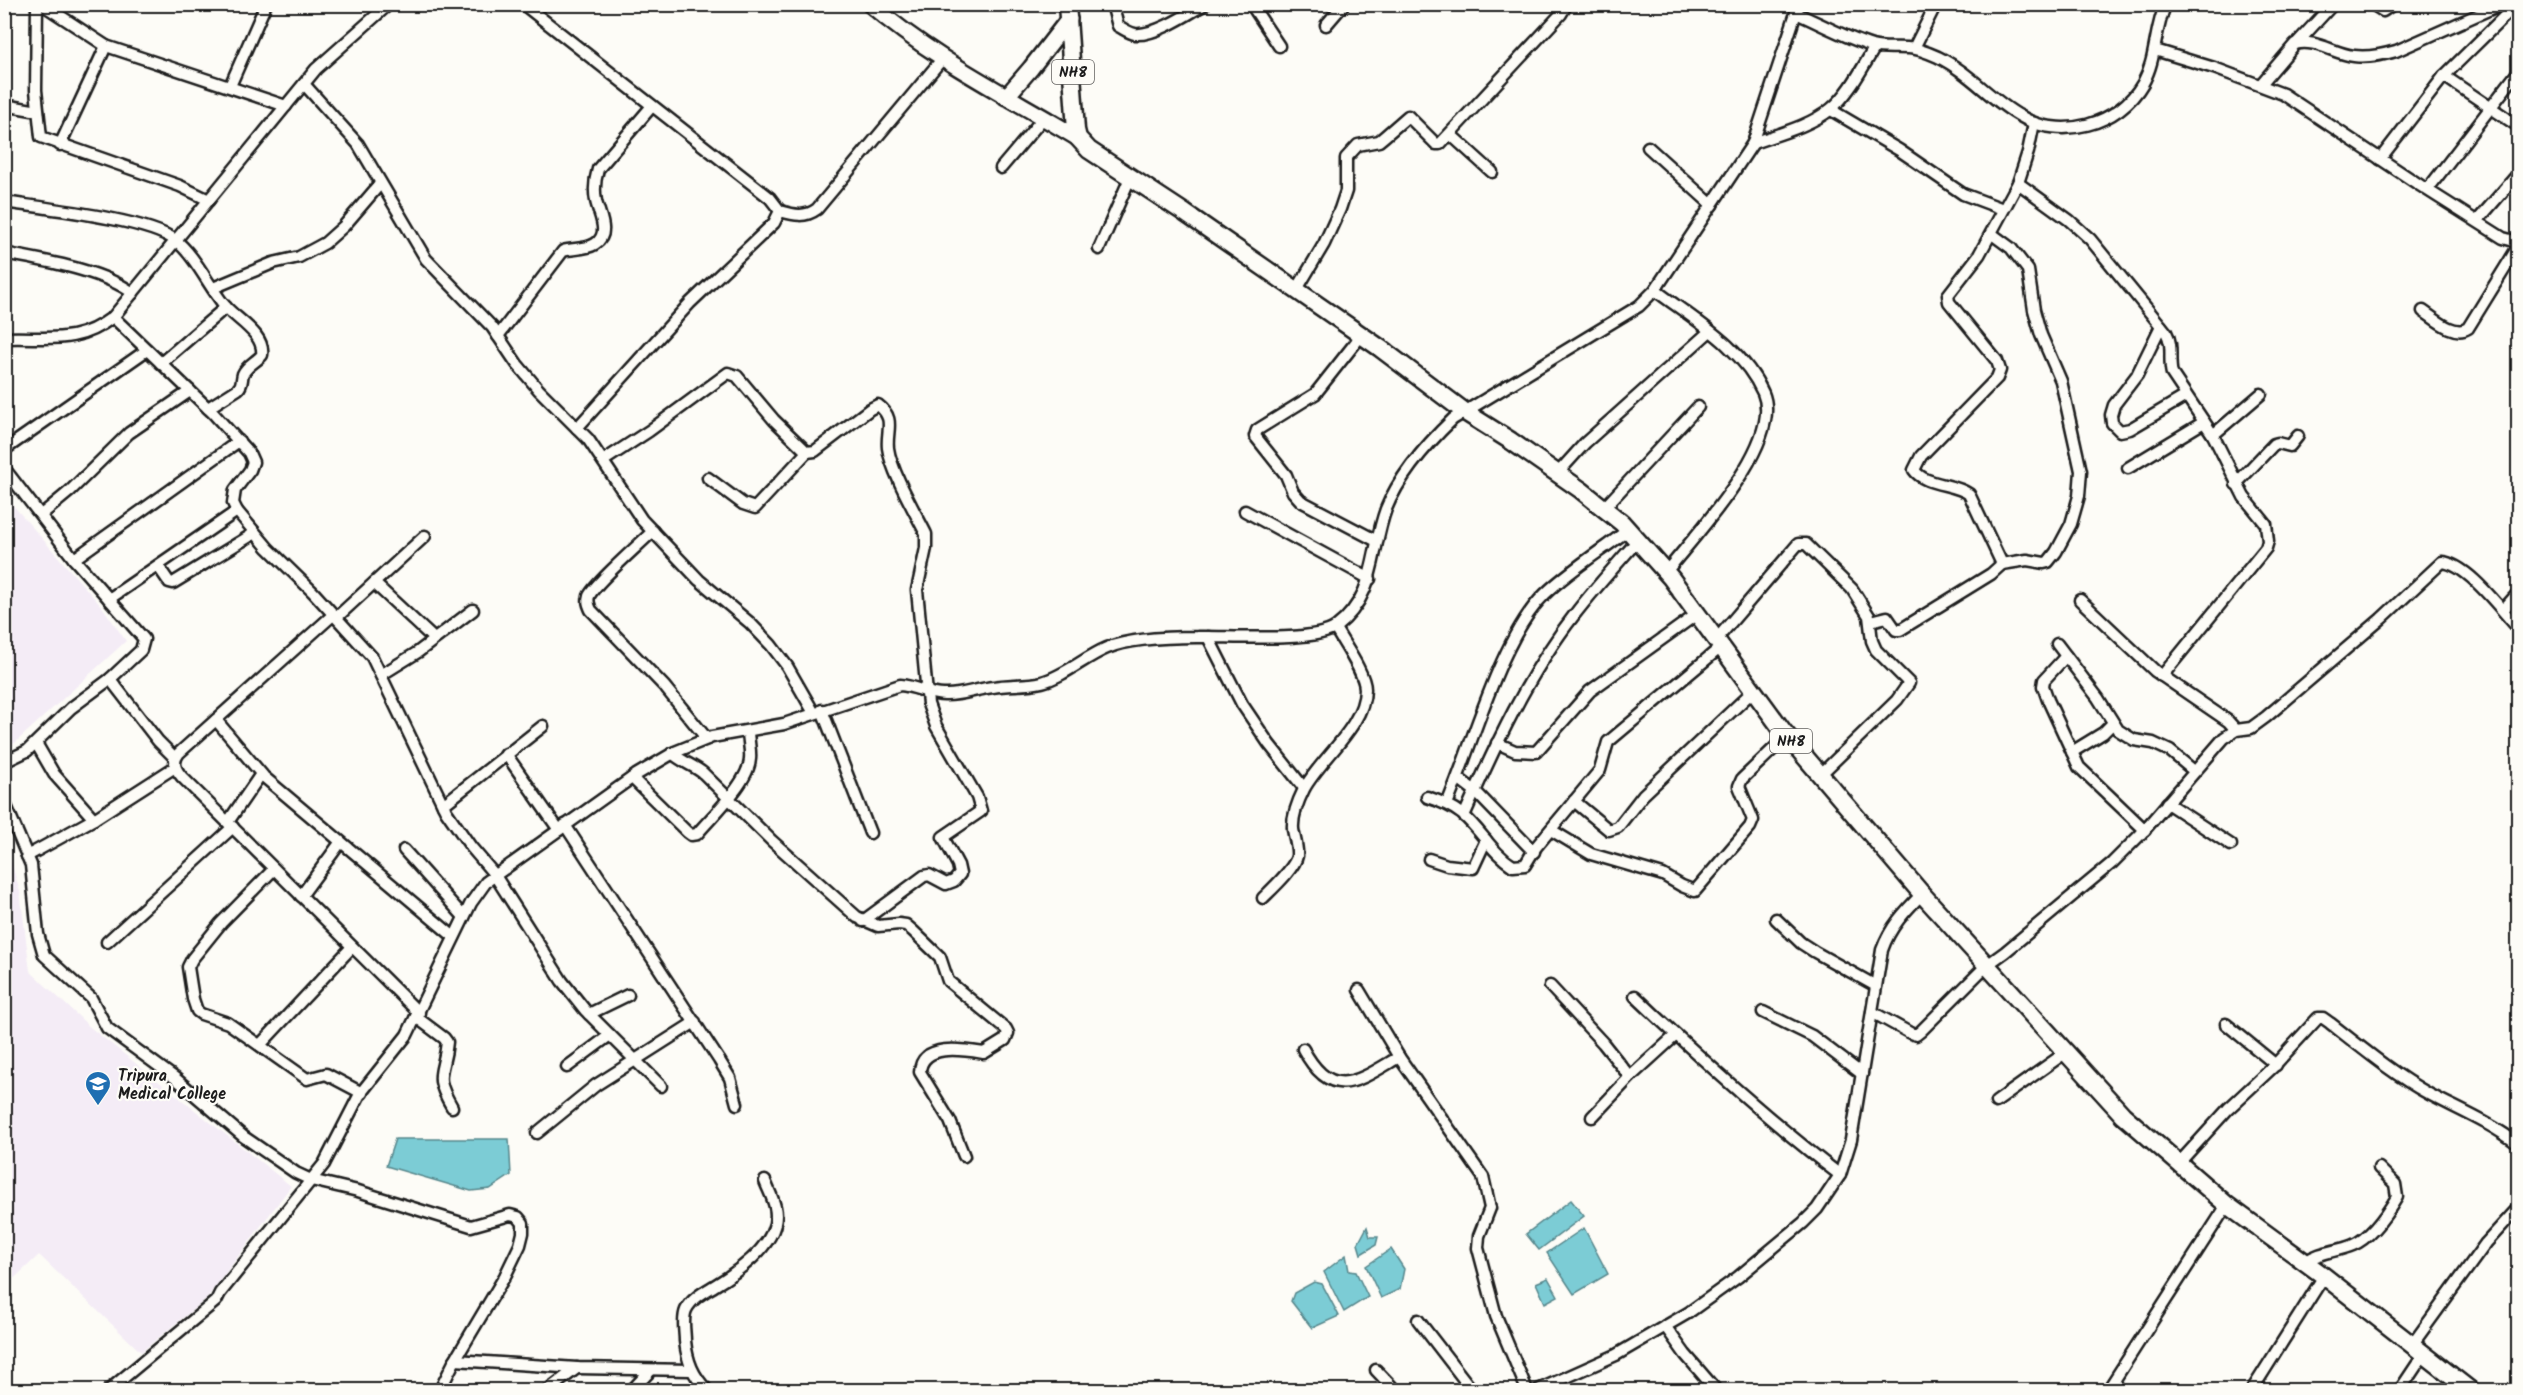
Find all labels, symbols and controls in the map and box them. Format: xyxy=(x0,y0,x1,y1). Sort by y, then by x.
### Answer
road number: NH8 xyxy=(1052,60,1094,84)
road number: NH8 xyxy=(1770,729,1812,753)
place label: Tripura Medical College xyxy=(118,1064,226,1107)
school or university icon: Tripura Medical College xyxy=(83,1069,113,1107)

